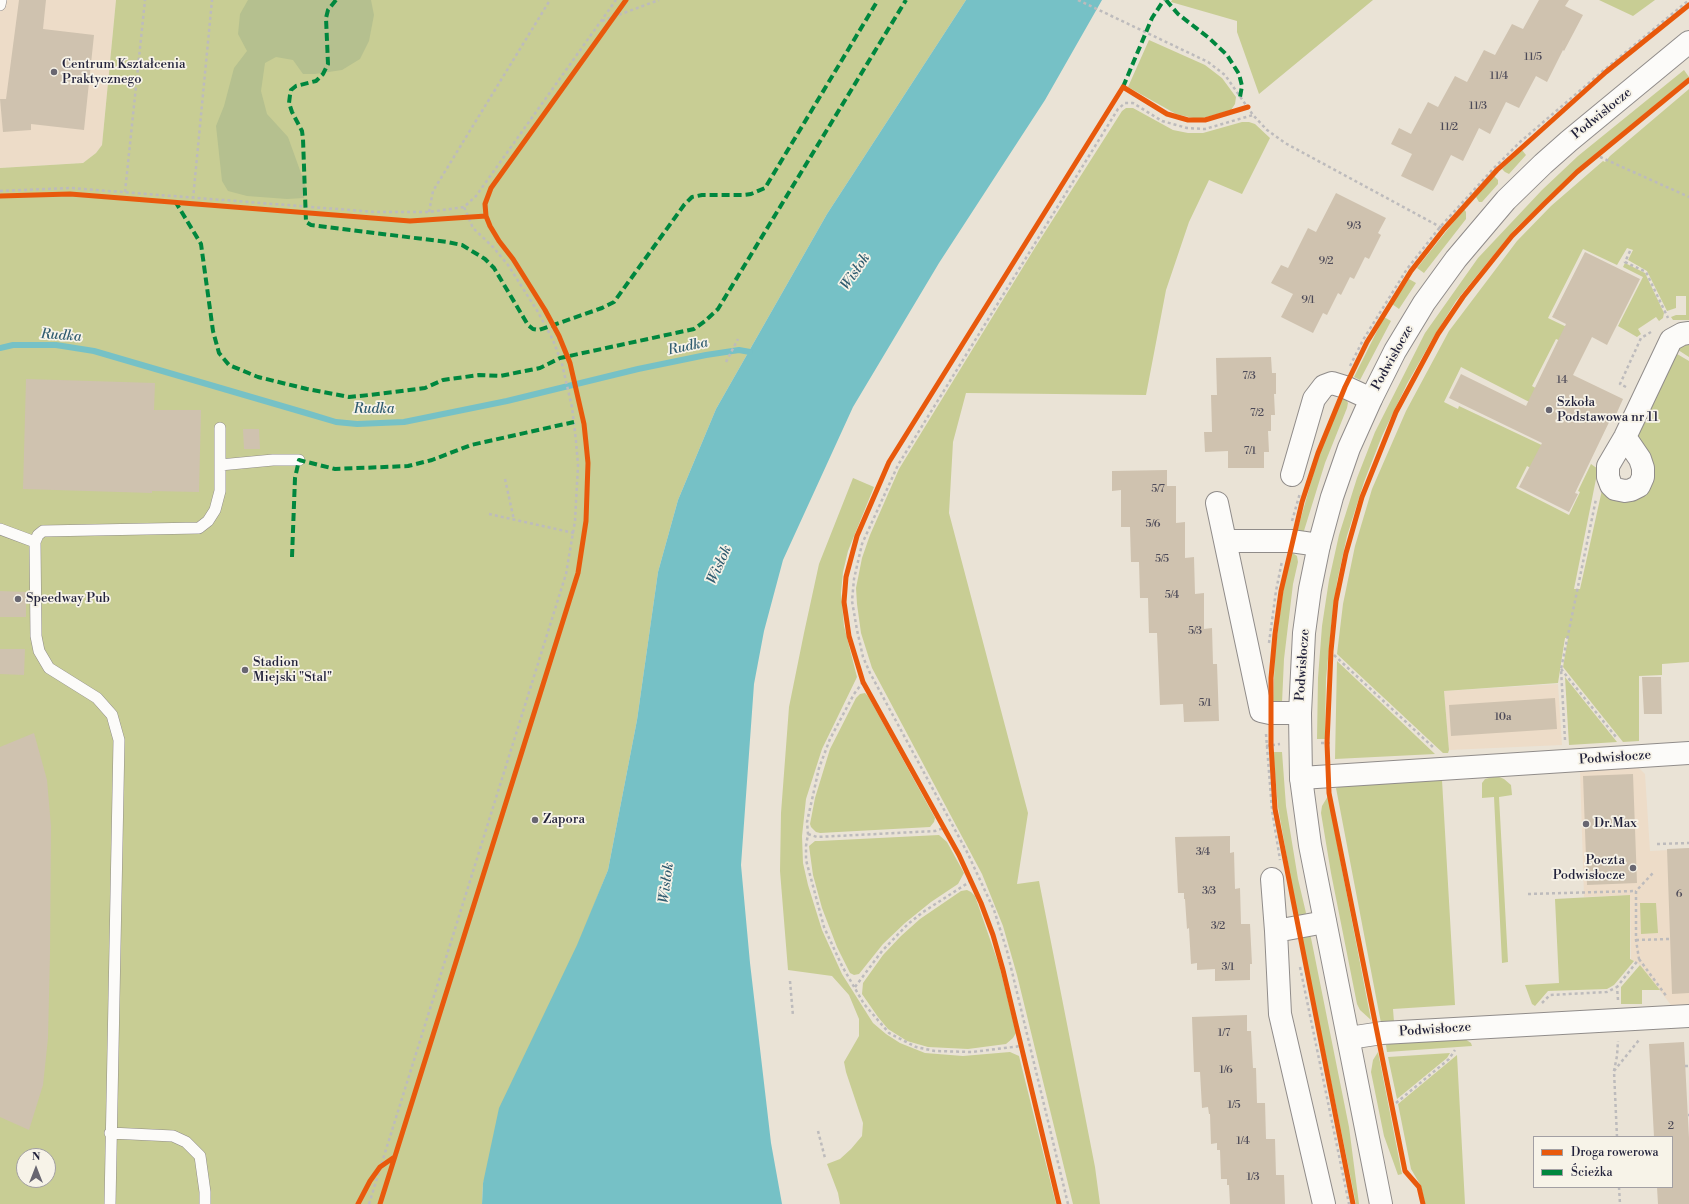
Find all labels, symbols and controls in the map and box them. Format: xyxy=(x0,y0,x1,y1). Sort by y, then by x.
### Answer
house number: 11/5 xyxy=(1524,50,1542,64)
place label: Centrum Kształcenia Praktycznego xyxy=(62,57,186,88)
marker: Centrum Kształcenia Praktycznego xyxy=(49,67,59,77)
house number: 11/4 xyxy=(1490,69,1508,83)
street label: Podwisłocze xyxy=(1569,85,1635,143)
house number: 11/3 xyxy=(1469,99,1487,113)
house number: 11/2 xyxy=(1440,120,1458,134)
house number: 9/3 xyxy=(1347,219,1361,233)
water label: Wisłok xyxy=(838,250,874,294)
house number: 9/2 xyxy=(1318,254,1334,268)
house number: 9/1 xyxy=(1301,293,1315,307)
street label: Podwisłocze xyxy=(1369,323,1417,393)
water label: Rudka xyxy=(40,326,82,346)
water label: Rudka xyxy=(666,335,710,359)
house number: 7/3 xyxy=(1242,369,1256,383)
house number: 14 xyxy=(1557,373,1567,387)
place label: Szkoła Podstawowa nr 11 xyxy=(1557,395,1659,426)
water label: Rudka xyxy=(354,402,394,418)
marker: Szkoła Podstawowa nr 11 xyxy=(1544,405,1554,415)
house number: 7/2 xyxy=(1250,406,1264,420)
house number: 7/1 xyxy=(1244,444,1256,458)
house number: 5/7 xyxy=(1151,482,1165,496)
house number: 5/6 xyxy=(1146,517,1160,531)
water label: Wisłok xyxy=(704,543,736,587)
house number: 5/5 xyxy=(1155,552,1169,566)
house number: 5/4 xyxy=(1165,588,1179,602)
place label: Speedway Pub xyxy=(26,591,110,607)
marker: Speedway Pub xyxy=(13,594,23,604)
house number: 5/3 xyxy=(1188,624,1202,638)
street label: Podwisłocze xyxy=(1293,628,1313,702)
place label: Stadion Miejski "Stal" xyxy=(253,655,332,686)
marker: Stadion Miejski "Stal" xyxy=(240,665,250,675)
house number: 5/1 xyxy=(1199,696,1211,710)
house number: 10a xyxy=(1494,710,1512,724)
street label: Podwisłocze xyxy=(1578,748,1652,768)
place label: Zapora xyxy=(543,812,585,828)
marker: Zapora xyxy=(530,815,540,825)
place label: Dr.Max xyxy=(1594,816,1637,832)
marker: Dr.Max xyxy=(1581,819,1591,829)
house number: 3/4 xyxy=(1196,845,1210,859)
place label: Poczta Podwisłocze xyxy=(1553,853,1625,884)
water label: Wisłok xyxy=(656,862,678,904)
marker: Poczta Podwisłocze xyxy=(1628,863,1638,873)
house number: 3/3 xyxy=(1202,884,1216,898)
house number: 6 xyxy=(1676,887,1682,901)
house number: 3/2 xyxy=(1211,919,1225,933)
house number: 3/1 xyxy=(1222,960,1234,974)
street label: Podwisłocze xyxy=(1398,1020,1472,1040)
house number: 1/7 xyxy=(1218,1026,1230,1040)
house number: 1/6 xyxy=(1219,1063,1233,1077)
house number: 1/5 xyxy=(1228,1098,1240,1112)
house number: 2 xyxy=(1668,1119,1674,1133)
house number: 1/4 xyxy=(1236,1134,1250,1148)
legend xyxy=(1533,1136,1673,1188)
text: Droga rowerowa xyxy=(1571,1145,1659,1160)
north arrow xyxy=(16,1148,56,1188)
text: N xyxy=(32,1150,40,1164)
text: Ścieżka xyxy=(1571,1165,1612,1180)
house number: 1/3 xyxy=(1247,1170,1259,1184)

